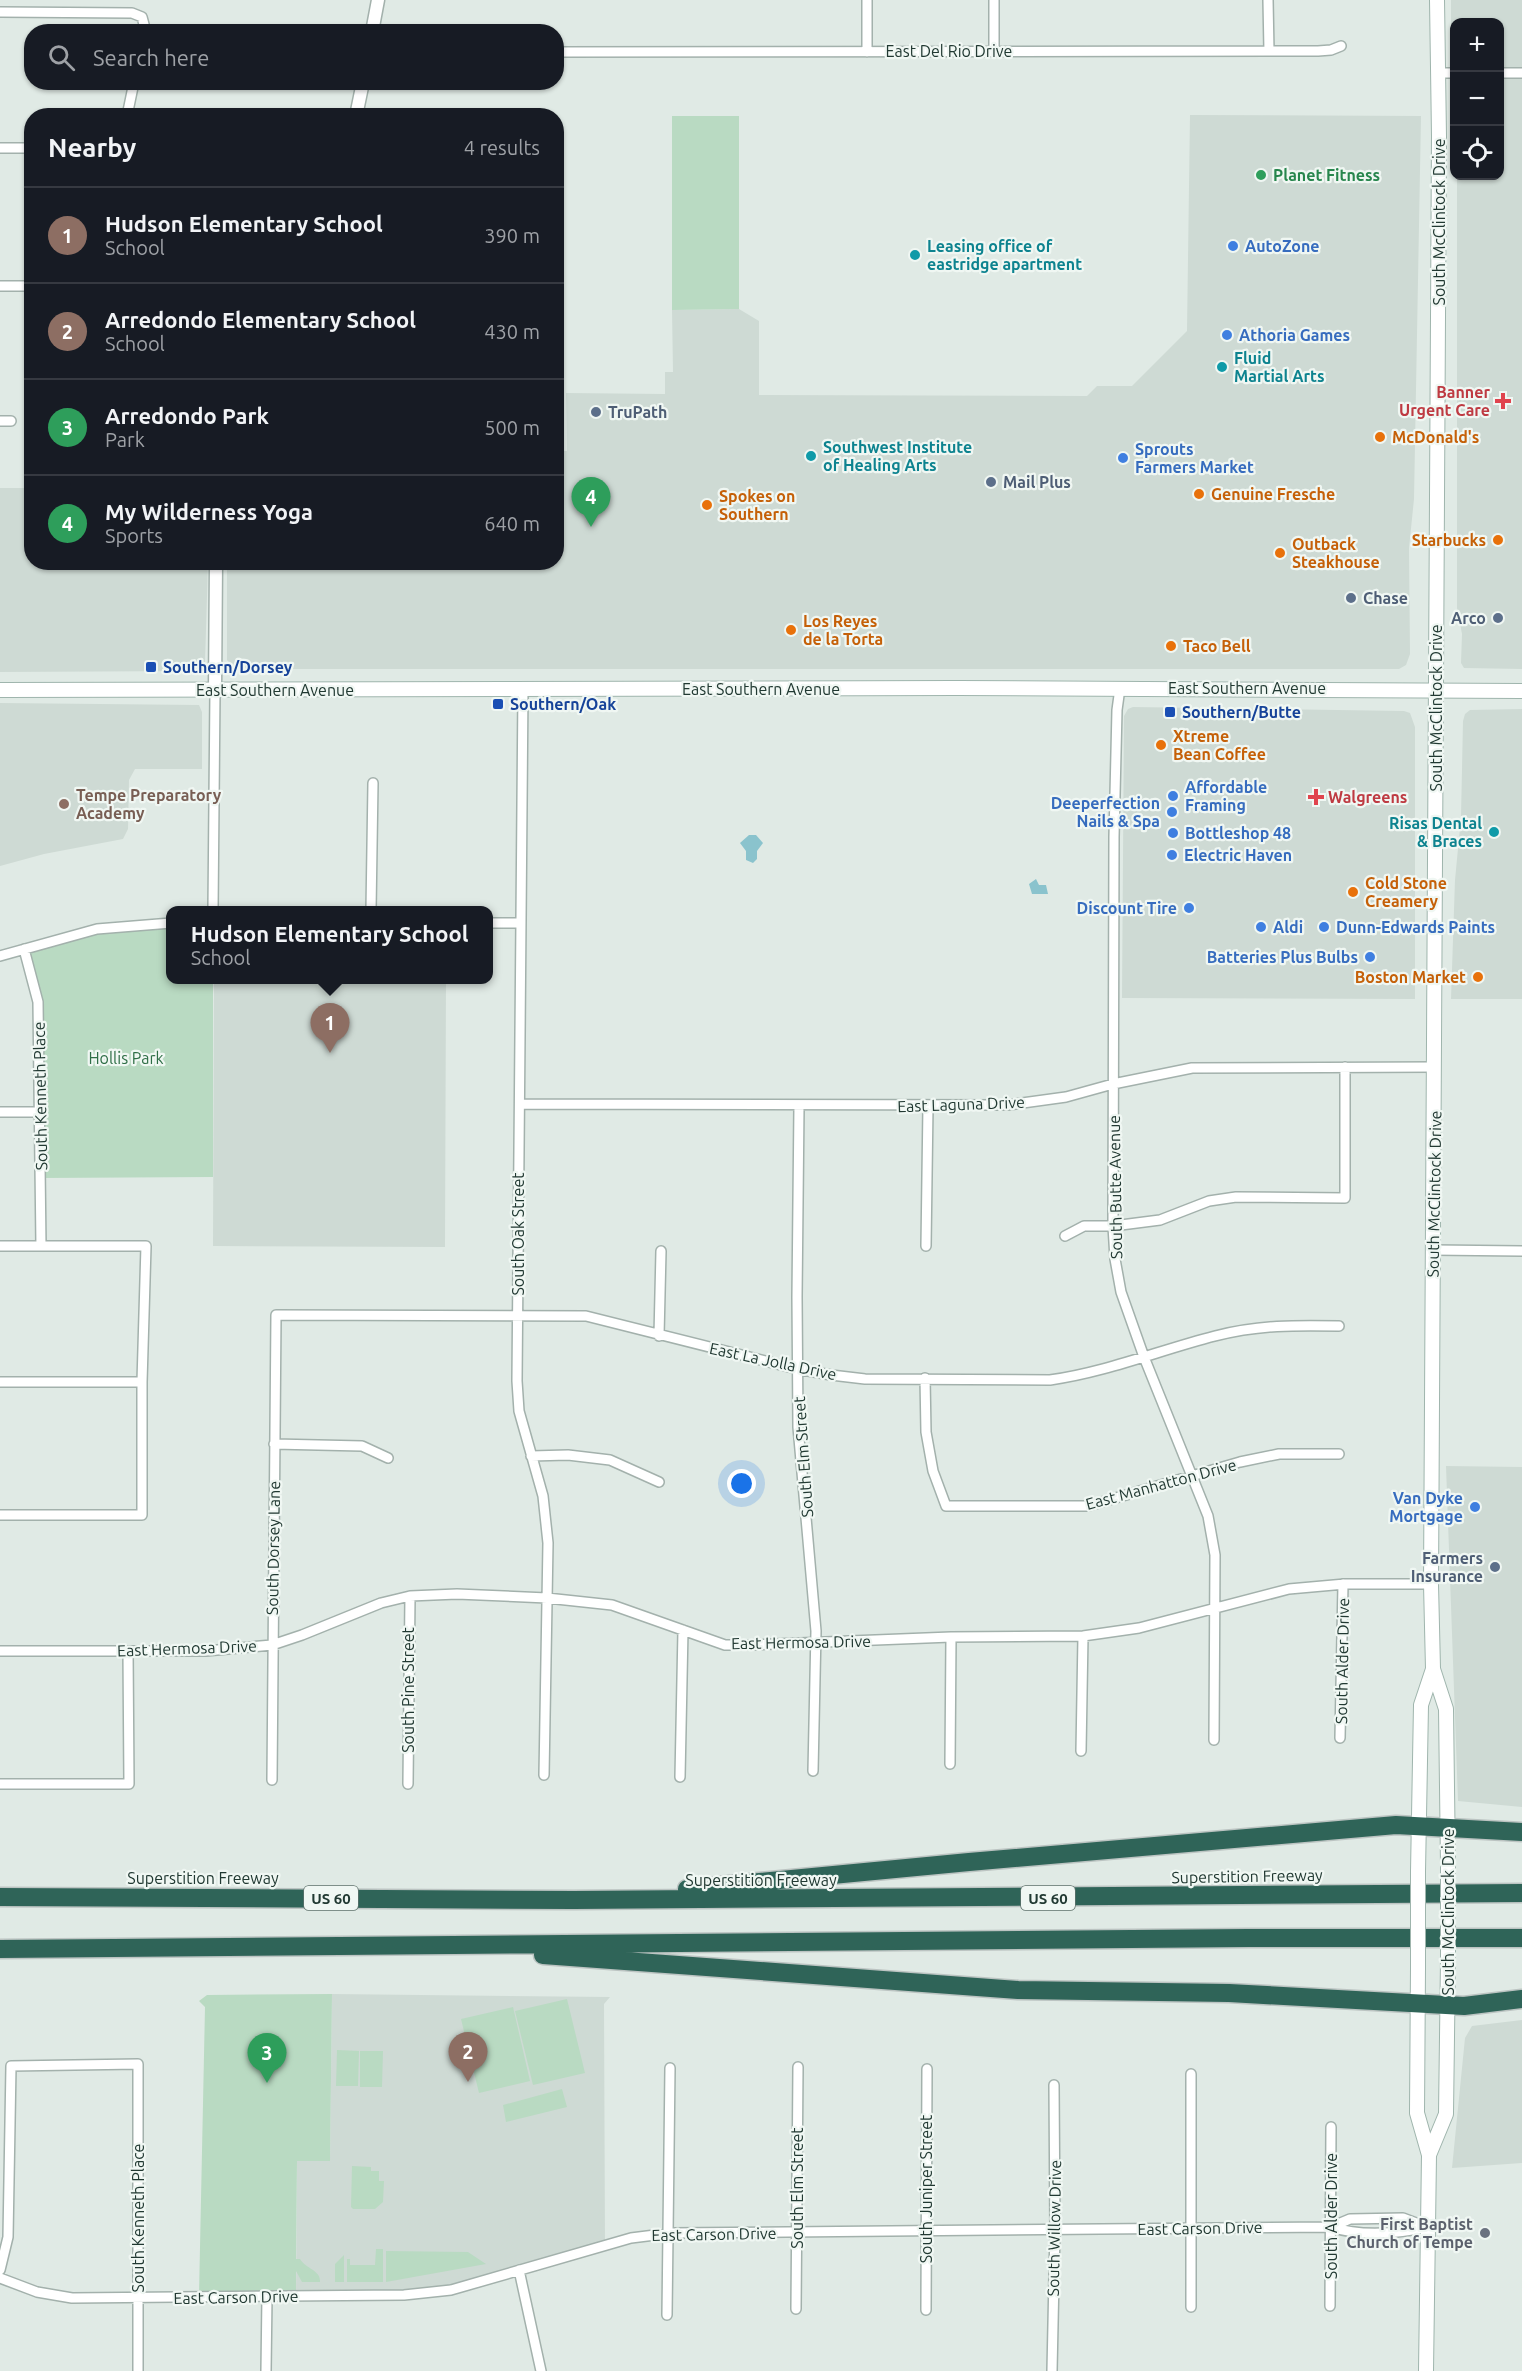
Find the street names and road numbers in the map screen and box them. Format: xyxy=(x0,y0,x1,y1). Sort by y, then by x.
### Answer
street label: East Del Rio Drive xyxy=(886,42,1012,60)
street label: South McClintock Drive xyxy=(1430,139,1448,305)
street label: South McClintock Drive xyxy=(1427,625,1445,791)
street label: East Southern Avenue xyxy=(1168,679,1326,697)
street label: East Southern Avenue xyxy=(682,680,840,698)
street label: East Southern Avenue xyxy=(196,681,354,699)
street label: South Kenneth Place xyxy=(30,1021,50,1171)
street label: East Laguna Drive xyxy=(897,1093,1025,1115)
street label: South McClintock Drive xyxy=(1424,1110,1444,1278)
street label: South Butte Avenue xyxy=(1105,1115,1125,1259)
street label: South Oak Street xyxy=(509,1172,527,1296)
street label: East La Jolla Drive xyxy=(708,1339,838,1383)
street label: South Elm Street xyxy=(790,1395,816,1518)
street label: East Manhatton Drive xyxy=(1084,1455,1238,1513)
street label: South Dorsey Lane xyxy=(263,1481,283,1615)
street label: South Alder Drive xyxy=(1332,1598,1352,1724)
street label: South Pine Street xyxy=(399,1626,417,1753)
street label: East Hermosa Drive xyxy=(731,1632,871,1652)
street label: East Hermosa Drive xyxy=(117,1637,257,1659)
street label: South McClintock Drive xyxy=(1439,1829,1457,1995)
street label: Superstition Freeway xyxy=(1171,1866,1323,1886)
street label: Superstition Freeway xyxy=(127,1869,279,1887)
street label: Superstition Freeway xyxy=(685,1871,837,1889)
road number: US 60 xyxy=(304,1886,358,1910)
road number: US 60 xyxy=(1021,1886,1075,1910)
street label: South Juniper Street xyxy=(917,2114,935,2263)
street label: South Elm Street xyxy=(788,2127,806,2249)
street label: South Kenneth Place xyxy=(129,2144,147,2292)
street label: South Alder Drive xyxy=(1322,2153,1340,2279)
street label: South Willow Drive xyxy=(1044,2160,1064,2296)
street label: East Carson Drive xyxy=(1137,2218,1263,2238)
street label: East Carson Drive xyxy=(651,2224,777,2244)
street label: East Carson Drive xyxy=(173,2287,299,2307)

